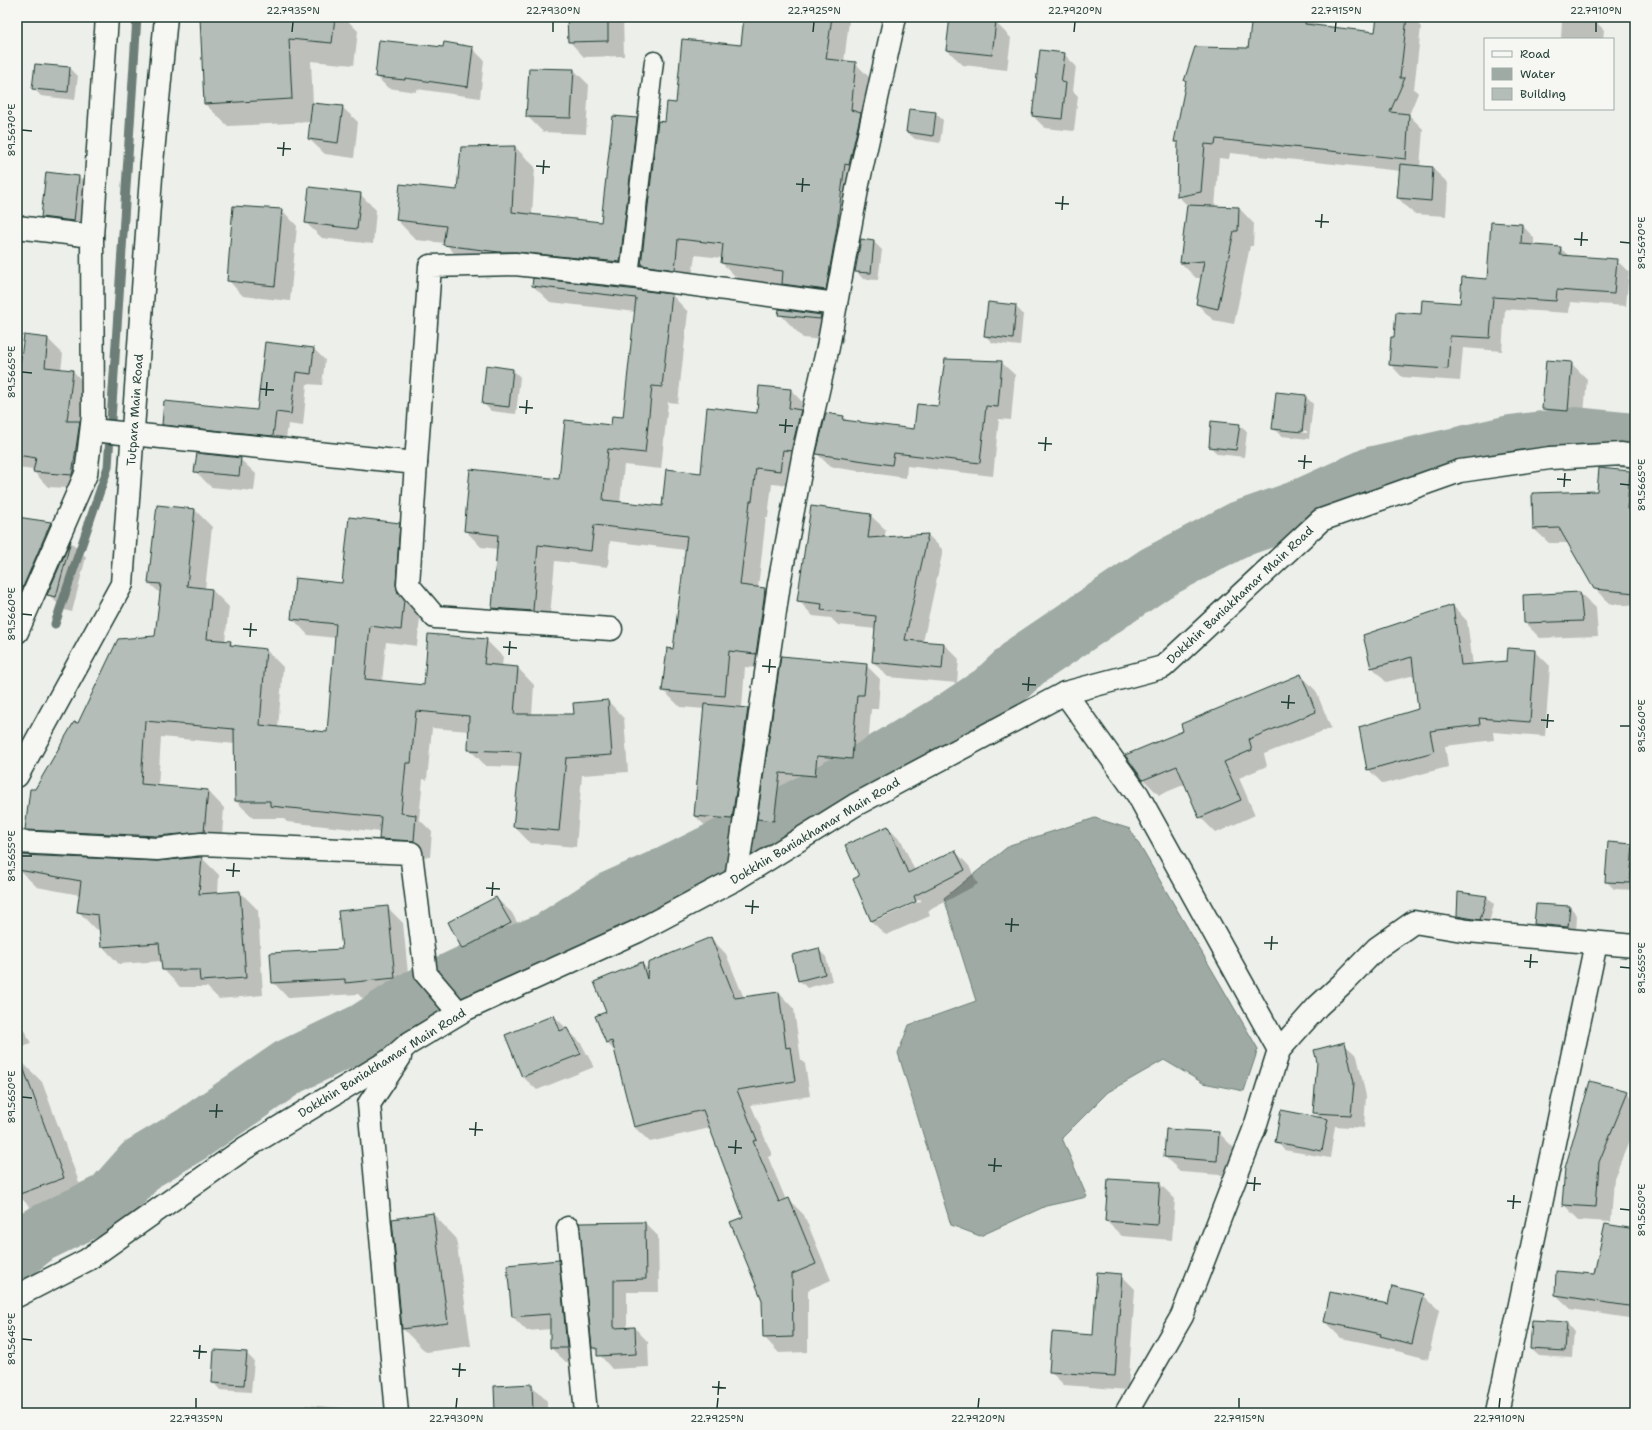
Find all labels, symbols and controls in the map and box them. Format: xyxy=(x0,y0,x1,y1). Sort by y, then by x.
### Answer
text: 22.7935°N xyxy=(266,4,320,17)
text: 22.7930°N xyxy=(526,4,580,17)
text: 22.7925°N xyxy=(787,4,841,17)
text: 22.7920°N xyxy=(1048,4,1102,17)
text: 22.7915°N xyxy=(1310,4,1362,17)
text: 22.7910°N xyxy=(1570,4,1622,17)
legend xyxy=(1484,38,1614,110)
text: Road xyxy=(1520,46,1551,62)
text: Water xyxy=(1520,66,1556,82)
text: Building xyxy=(1520,86,1566,102)
text: 89.5670°E xyxy=(5,104,18,156)
text: 89.5670°E xyxy=(1635,217,1648,269)
text: 89.5665°E xyxy=(5,346,18,398)
street label: Tutpara Main Road xyxy=(123,353,147,467)
text: 89.5665°E xyxy=(1635,459,1648,511)
street label: Dokkhin Baniakhamar Main Road xyxy=(1163,522,1317,667)
text: 89.5660°E xyxy=(5,587,18,641)
text: 89.5660°E xyxy=(1635,699,1648,753)
street label: Dokkhin Baniakhamar Main Road xyxy=(727,774,903,888)
text: 89.5655°E xyxy=(5,830,18,882)
text: 89.5655°E xyxy=(1635,942,1648,994)
street label: Dokkhin Baniakhamar Main Road xyxy=(295,1004,469,1121)
text: 89.5650°E xyxy=(5,1071,18,1123)
text: 89.5650°E xyxy=(1635,1184,1648,1236)
text: 89.5645°E xyxy=(5,1313,18,1365)
text: 22.7935°N xyxy=(169,1412,223,1425)
text: 22.7930°N xyxy=(429,1412,483,1425)
text: 22.7925°N xyxy=(690,1412,744,1425)
text: 22.7920°N xyxy=(951,1412,1005,1425)
text: 22.7915°N xyxy=(1213,1412,1265,1425)
text: 22.7910°N xyxy=(1473,1412,1525,1425)

